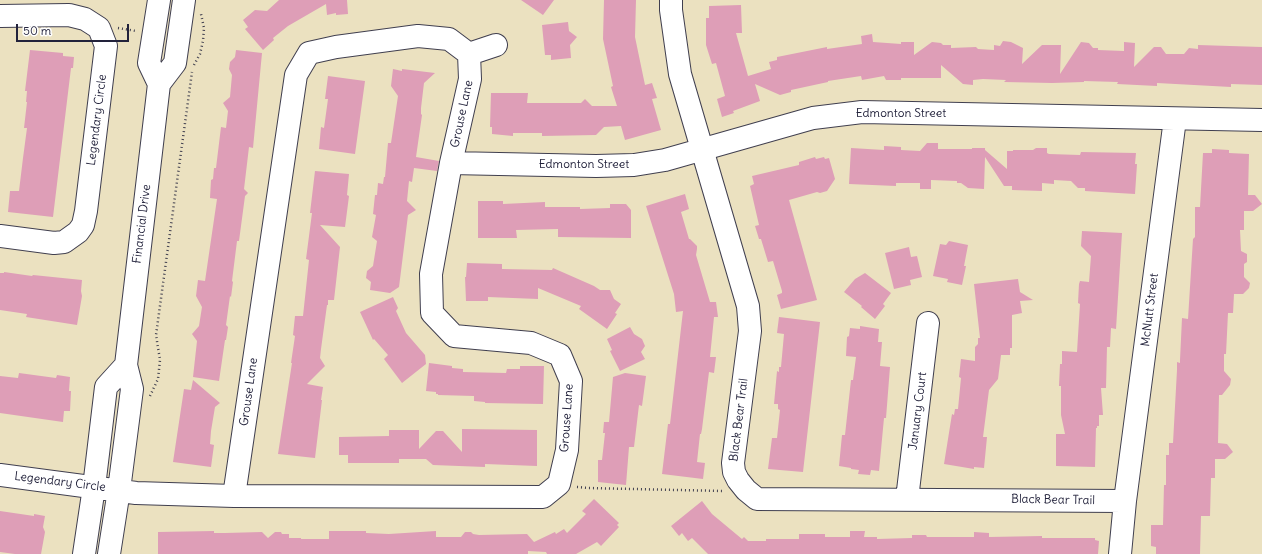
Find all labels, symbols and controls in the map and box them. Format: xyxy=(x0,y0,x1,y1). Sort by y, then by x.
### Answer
scale bar xyxy=(18,16,131,42)
text: 50 m xyxy=(23,23,51,38)
street label: Legendary Circle xyxy=(84,74,110,166)
street label: Grouse Lane xyxy=(448,79,476,149)
street label: Edmonton Street xyxy=(856,107,946,121)
street label: Edmonton Street xyxy=(539,158,629,172)
street label: Financial Drive xyxy=(130,184,154,264)
street label: McNutt Street xyxy=(1138,272,1162,348)
street label: Grouse Lane xyxy=(237,357,261,427)
street label: January Court xyxy=(906,371,930,451)
street label: Black Bear Trail xyxy=(727,378,751,462)
street label: Grouse Lane xyxy=(557,383,577,453)
street label: Legendary Circle xyxy=(14,469,106,495)
street label: Black Bear Trail xyxy=(1011,492,1095,508)

